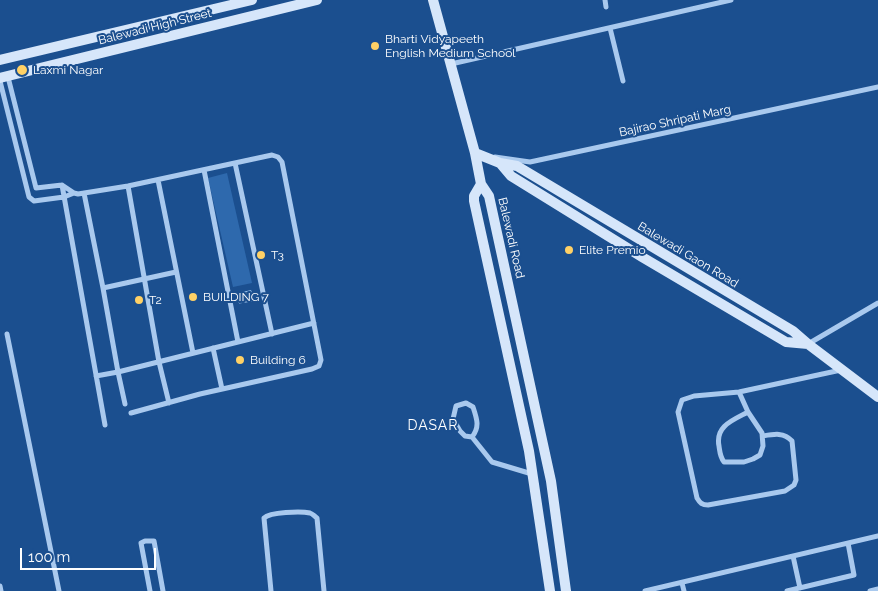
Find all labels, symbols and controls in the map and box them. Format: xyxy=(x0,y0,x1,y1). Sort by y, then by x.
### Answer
street label: Balewadi High Street xyxy=(97,6,213,48)
place label: Bharti Vidyapeeth English Medium School xyxy=(385,32,516,60)
marker: Bharti Vidyapeeth English Medium School xyxy=(369,40,381,52)
marker: Laxmi Nagar xyxy=(15,63,29,77)
place label: Laxmi Nagar xyxy=(33,63,103,77)
street label: Bajirao Shripati Marg xyxy=(618,102,732,140)
street label: Balewadi Road xyxy=(495,196,527,280)
street label: Balewadi Gaon Road xyxy=(635,219,741,291)
place label: Elite Premio xyxy=(579,243,646,257)
marker: Elite Premio xyxy=(563,244,575,256)
place label: T3 xyxy=(271,248,284,262)
marker: T3 xyxy=(255,249,267,261)
place label: BUILDING 7 xyxy=(203,290,269,304)
marker: BUILDING 7 xyxy=(187,291,199,303)
place label: T2 xyxy=(149,293,162,307)
marker: T2 xyxy=(133,294,145,306)
place label: Building 6 xyxy=(250,353,306,367)
marker: Building 6 xyxy=(234,354,246,366)
district label: DASAR xyxy=(407,418,459,434)
scale bar xyxy=(22,538,159,570)
text: 100 m xyxy=(28,548,70,566)

